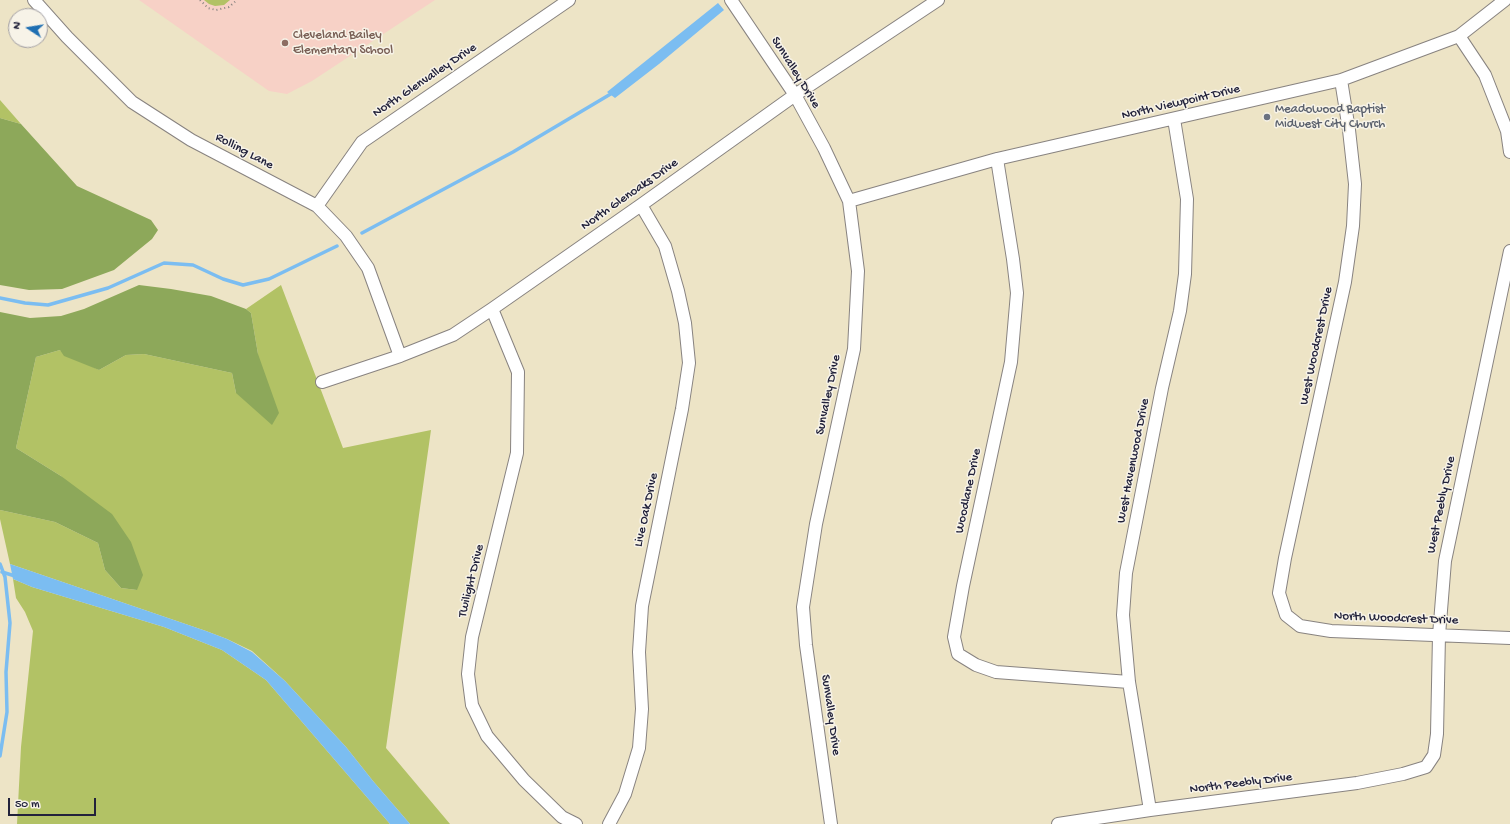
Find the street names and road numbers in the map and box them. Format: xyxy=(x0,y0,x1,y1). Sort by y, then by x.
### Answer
street label: Sunvalley Drive xyxy=(767,34,823,112)
street label: North Glenvalley Drive xyxy=(370,40,480,122)
street label: North Viewpoint Drive xyxy=(1120,82,1242,124)
street label: Rolling Lane xyxy=(212,130,276,174)
street label: North Glenoaks Drive xyxy=(578,156,682,234)
street label: West Woodcrest Drive xyxy=(1297,286,1337,406)
street label: Sunvalley Drive xyxy=(813,354,845,436)
street label: West Havenwood Drive xyxy=(1114,397,1154,525)
street label: Woodlane Drive xyxy=(952,447,986,535)
street label: West Peebly Drive xyxy=(1424,455,1460,555)
street label: Live Oak Drive xyxy=(632,472,662,548)
street label: Twilight Drive xyxy=(455,543,489,619)
street label: North Woodcrest Drive xyxy=(1333,609,1459,629)
street label: Sunvalley Drive xyxy=(817,674,843,756)
street label: North Peebly Drive xyxy=(1189,770,1293,798)

